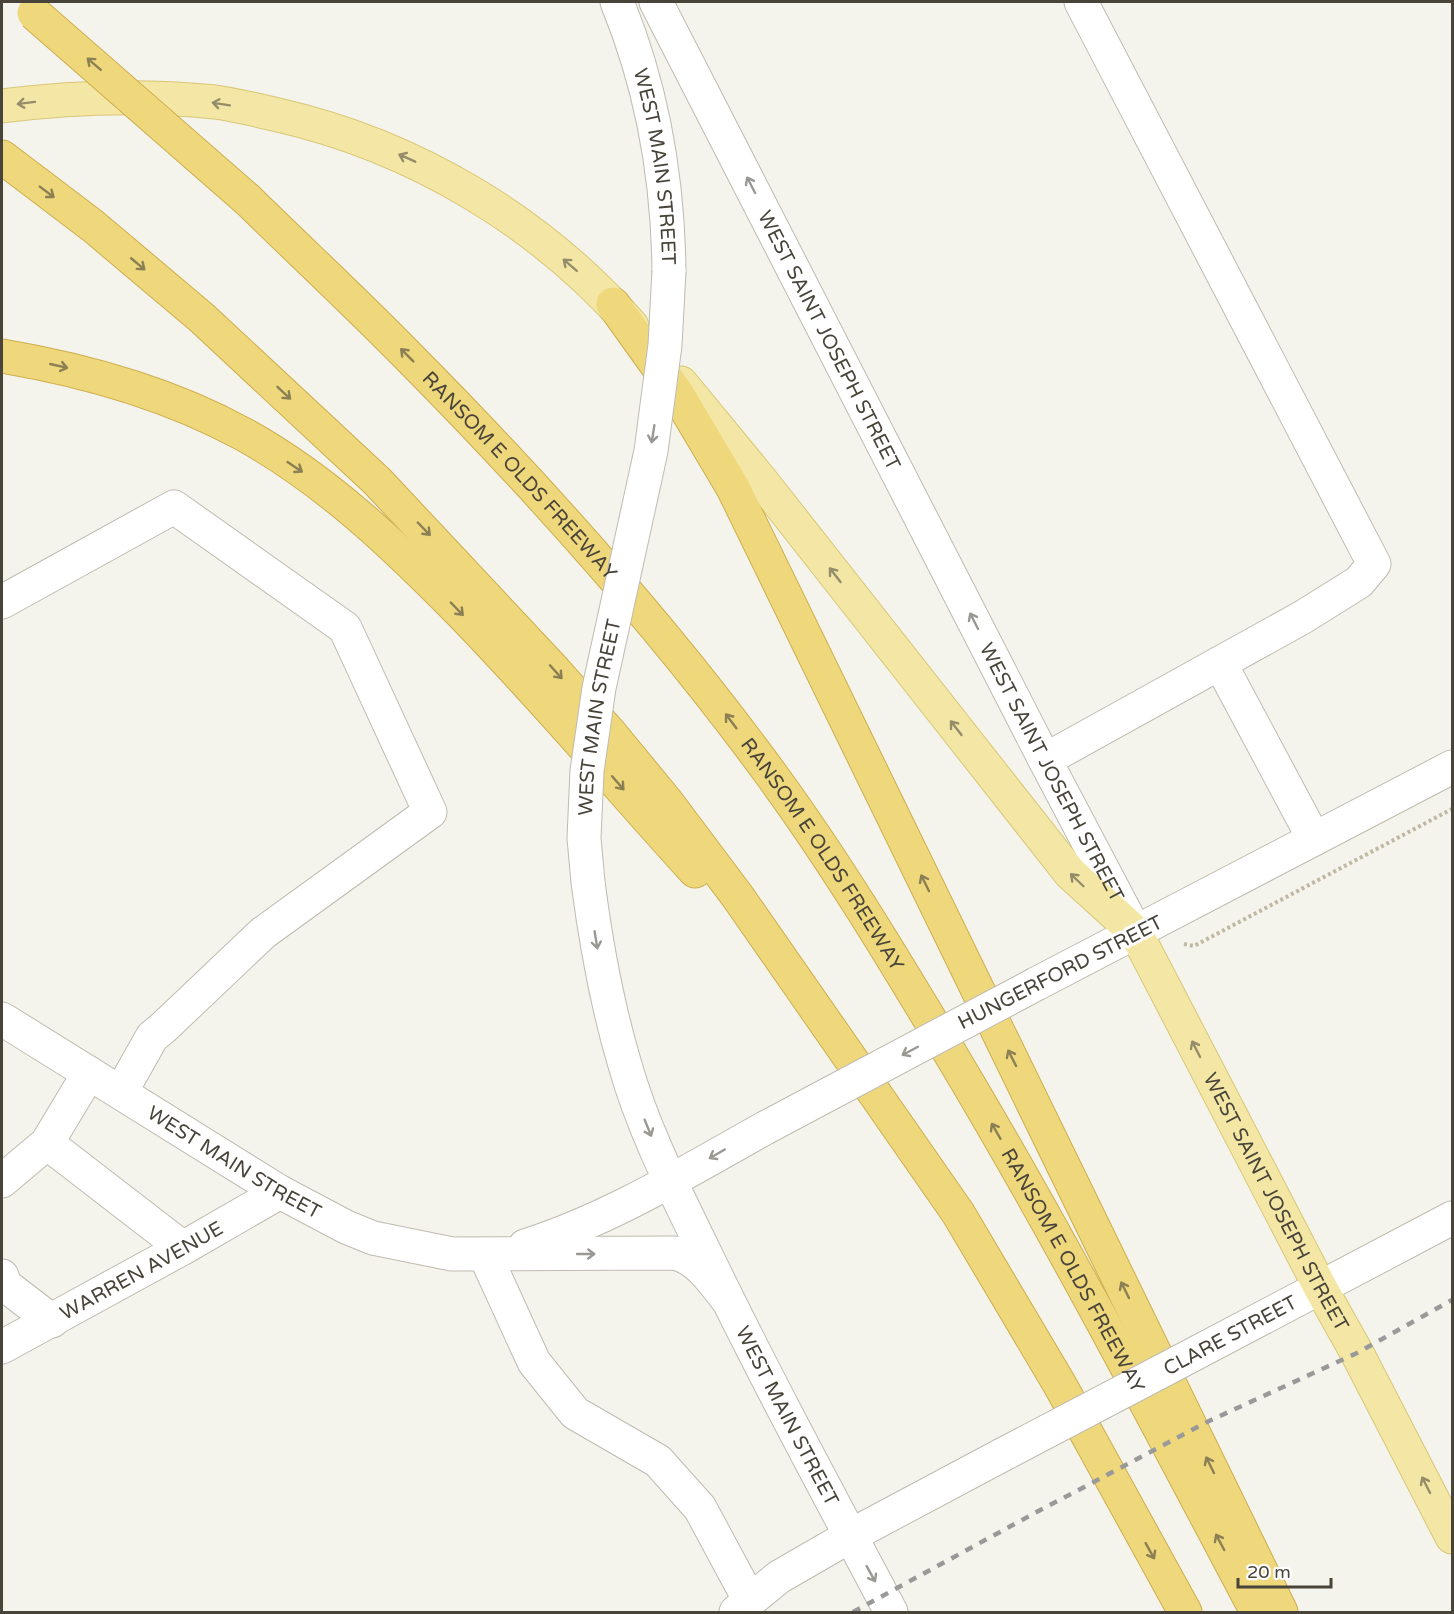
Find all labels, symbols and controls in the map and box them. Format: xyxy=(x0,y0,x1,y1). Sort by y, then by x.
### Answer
one-way arrow xyxy=(87,57,102,71)
street label: WEST MAIN STREET xyxy=(628,66,680,265)
one-way arrow xyxy=(17,98,36,109)
one-way arrow xyxy=(211,98,231,109)
one-way arrow xyxy=(398,152,416,163)
one-way arrow xyxy=(744,177,756,195)
one-way arrow xyxy=(39,185,55,198)
street label: WEST SAINT JOSEPH STREET xyxy=(752,207,905,474)
one-way arrow xyxy=(130,257,146,270)
one-way arrow xyxy=(563,258,578,272)
one-way arrow xyxy=(400,347,414,362)
one-way arrow xyxy=(49,361,68,373)
street label: RANSOM E OLDS FREEWAY xyxy=(417,367,622,585)
one-way arrow xyxy=(276,385,291,399)
one-way arrow xyxy=(648,424,659,443)
one-way arrow xyxy=(286,461,303,473)
one-way arrow xyxy=(416,521,431,536)
one-way arrow xyxy=(829,567,842,583)
one-way arrow xyxy=(450,601,464,616)
one-way arrow xyxy=(968,612,979,630)
street label: WEST MAIN STREET xyxy=(574,617,627,816)
street label: WEST SAINT JOSEPH STREET xyxy=(974,639,1128,906)
one-way arrow xyxy=(549,664,563,679)
one-way arrow xyxy=(724,713,737,729)
one-way arrow xyxy=(949,720,962,736)
street label: RANSOM E OLDS FREEWAY xyxy=(735,734,909,976)
one-way arrow xyxy=(611,775,625,790)
one-way arrow xyxy=(1070,873,1085,887)
one-way arrow xyxy=(919,875,931,893)
street label: HUNGERFORD STREET xyxy=(954,911,1167,1035)
one-way arrow xyxy=(590,930,601,950)
one-way arrow xyxy=(1190,1041,1202,1058)
one-way arrow xyxy=(902,1045,920,1057)
one-way arrow xyxy=(1006,1050,1018,1067)
street label: WEST SAINT JOSEPH STREET xyxy=(1198,1069,1353,1336)
street label: WEST MAIN STREET xyxy=(142,1101,325,1225)
one-way arrow xyxy=(643,1118,654,1137)
one-way arrow xyxy=(990,1123,1002,1140)
street label: RANSOM E OLDS FREEWAY xyxy=(995,1144,1150,1397)
one-way arrow xyxy=(709,1149,726,1161)
street label: WARREN AVENUE xyxy=(56,1217,228,1326)
one-way arrow xyxy=(575,1248,595,1260)
one-way arrow xyxy=(1119,1281,1131,1299)
street label: CLARE STREET xyxy=(1160,1291,1301,1381)
street label: WEST MAIN STREET xyxy=(730,1322,843,1510)
one-way arrow xyxy=(1204,1457,1216,1475)
one-way arrow xyxy=(1419,1477,1431,1495)
one-way arrow xyxy=(1214,1534,1226,1551)
one-way arrow xyxy=(1144,1542,1156,1559)
scale bar xyxy=(1238,1551,1331,1589)
text: 20 m xyxy=(1247,1561,1291,1583)
one-way arrow xyxy=(865,1565,877,1582)

